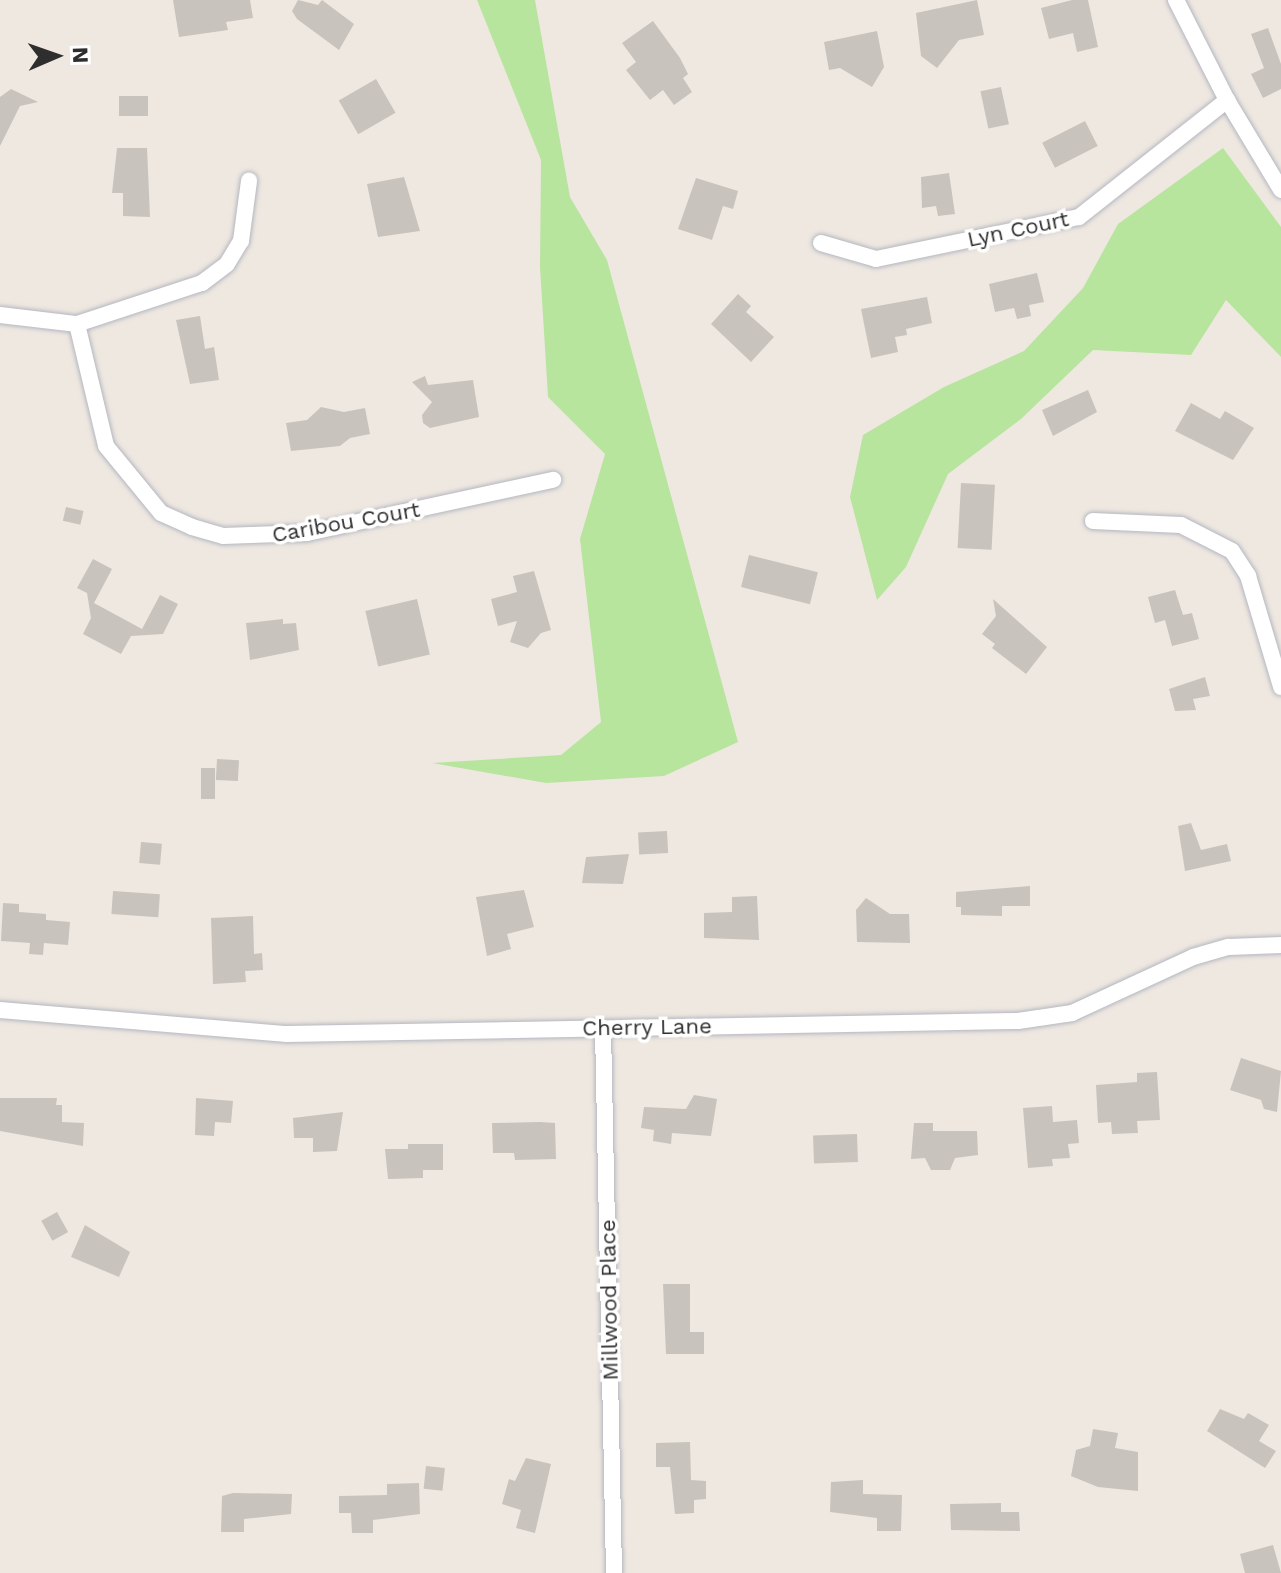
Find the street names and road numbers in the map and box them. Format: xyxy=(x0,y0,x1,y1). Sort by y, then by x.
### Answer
street label: Lyn Court xyxy=(965,205,1071,253)
street label: Caribou Court xyxy=(270,496,422,548)
street label: Cherry Lane xyxy=(582,1013,712,1041)
street label: Millwood Place xyxy=(594,1219,624,1381)

